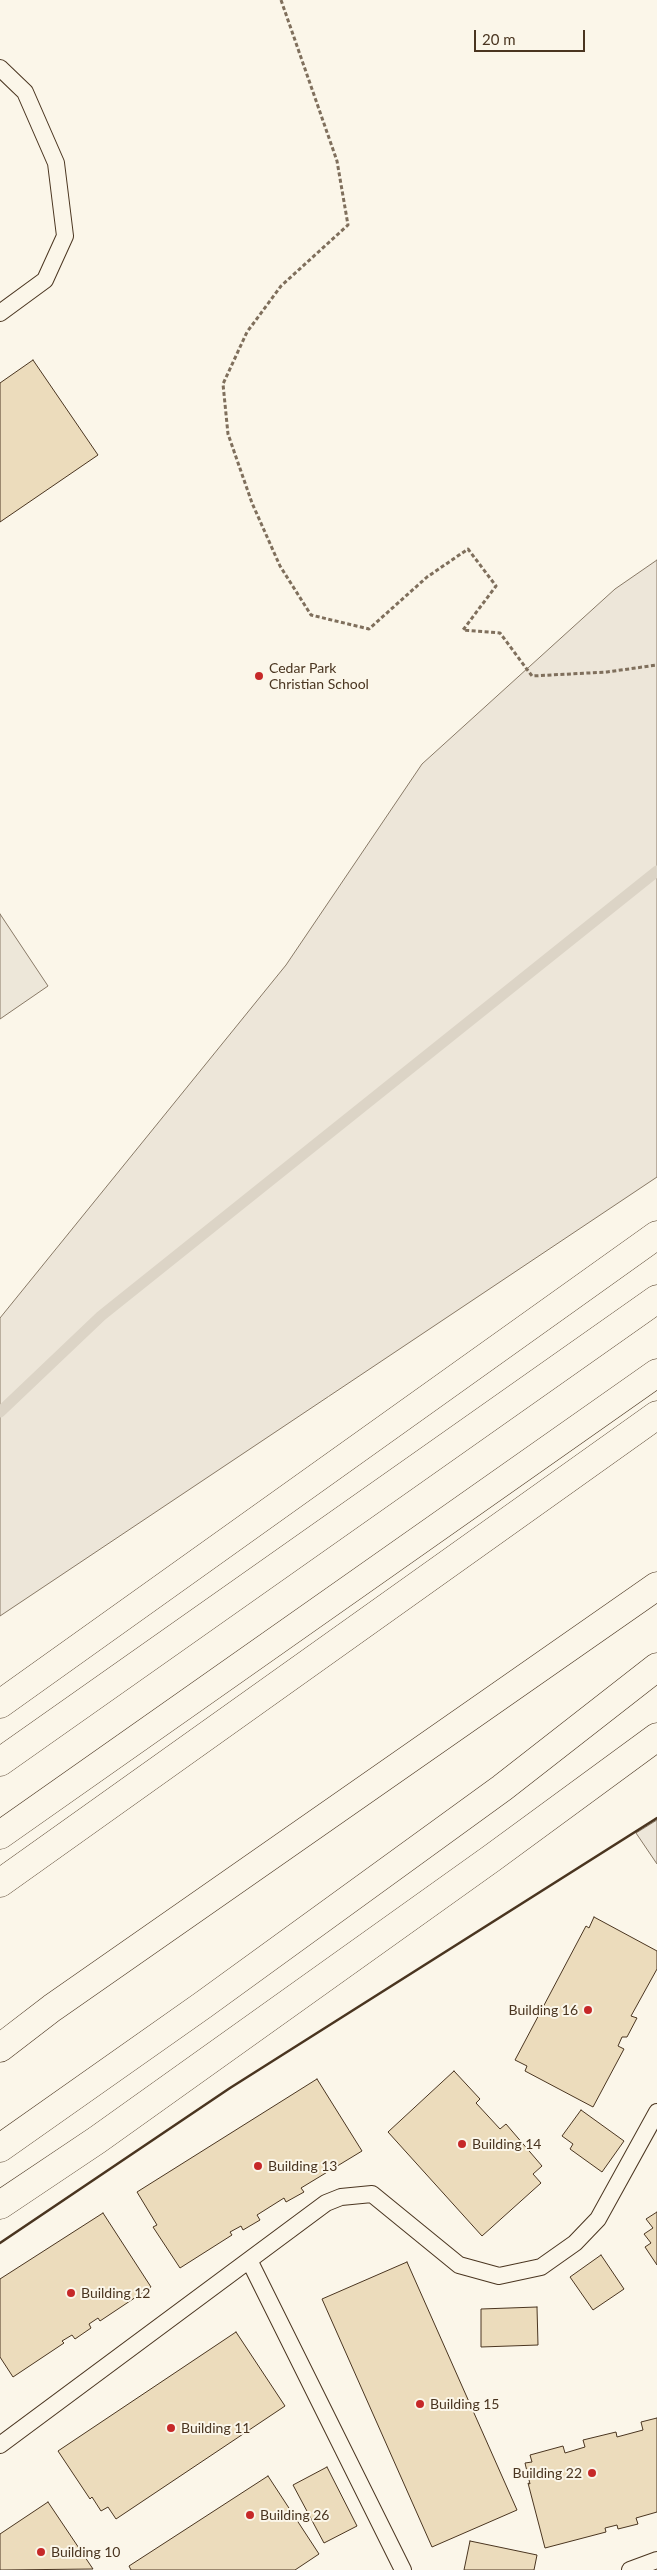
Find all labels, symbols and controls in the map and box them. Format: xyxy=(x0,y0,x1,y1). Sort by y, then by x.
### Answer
scale bar xyxy=(477,20,588,52)
text: 20 m xyxy=(482,30,516,48)
place label: Cedar Park Christian School xyxy=(269,660,369,692)
marker: Cedar Park Christian School xyxy=(253,670,265,682)
place label: Building 16 xyxy=(509,2002,578,2018)
marker: Building 16 xyxy=(582,2004,594,2016)
place label: Building 14 xyxy=(472,2136,541,2152)
marker: Building 14 xyxy=(456,2138,468,2150)
place label: Building 13 xyxy=(268,2158,337,2174)
marker: Building 13 xyxy=(252,2160,264,2172)
place label: Building 12 xyxy=(81,2285,150,2301)
marker: Building 12 xyxy=(65,2287,77,2299)
place label: Building 15 xyxy=(430,2396,499,2412)
marker: Building 15 xyxy=(414,2398,426,2410)
place label: Building 11 xyxy=(181,2420,250,2436)
marker: Building 11 xyxy=(165,2422,177,2434)
place label: Building 22 xyxy=(513,2465,582,2481)
marker: Building 22 xyxy=(586,2467,598,2479)
place label: Building 26 xyxy=(260,2507,329,2523)
marker: Building 26 xyxy=(244,2509,256,2521)
place label: Building 10 xyxy=(51,2544,120,2560)
marker: Building 10 xyxy=(35,2546,47,2558)

